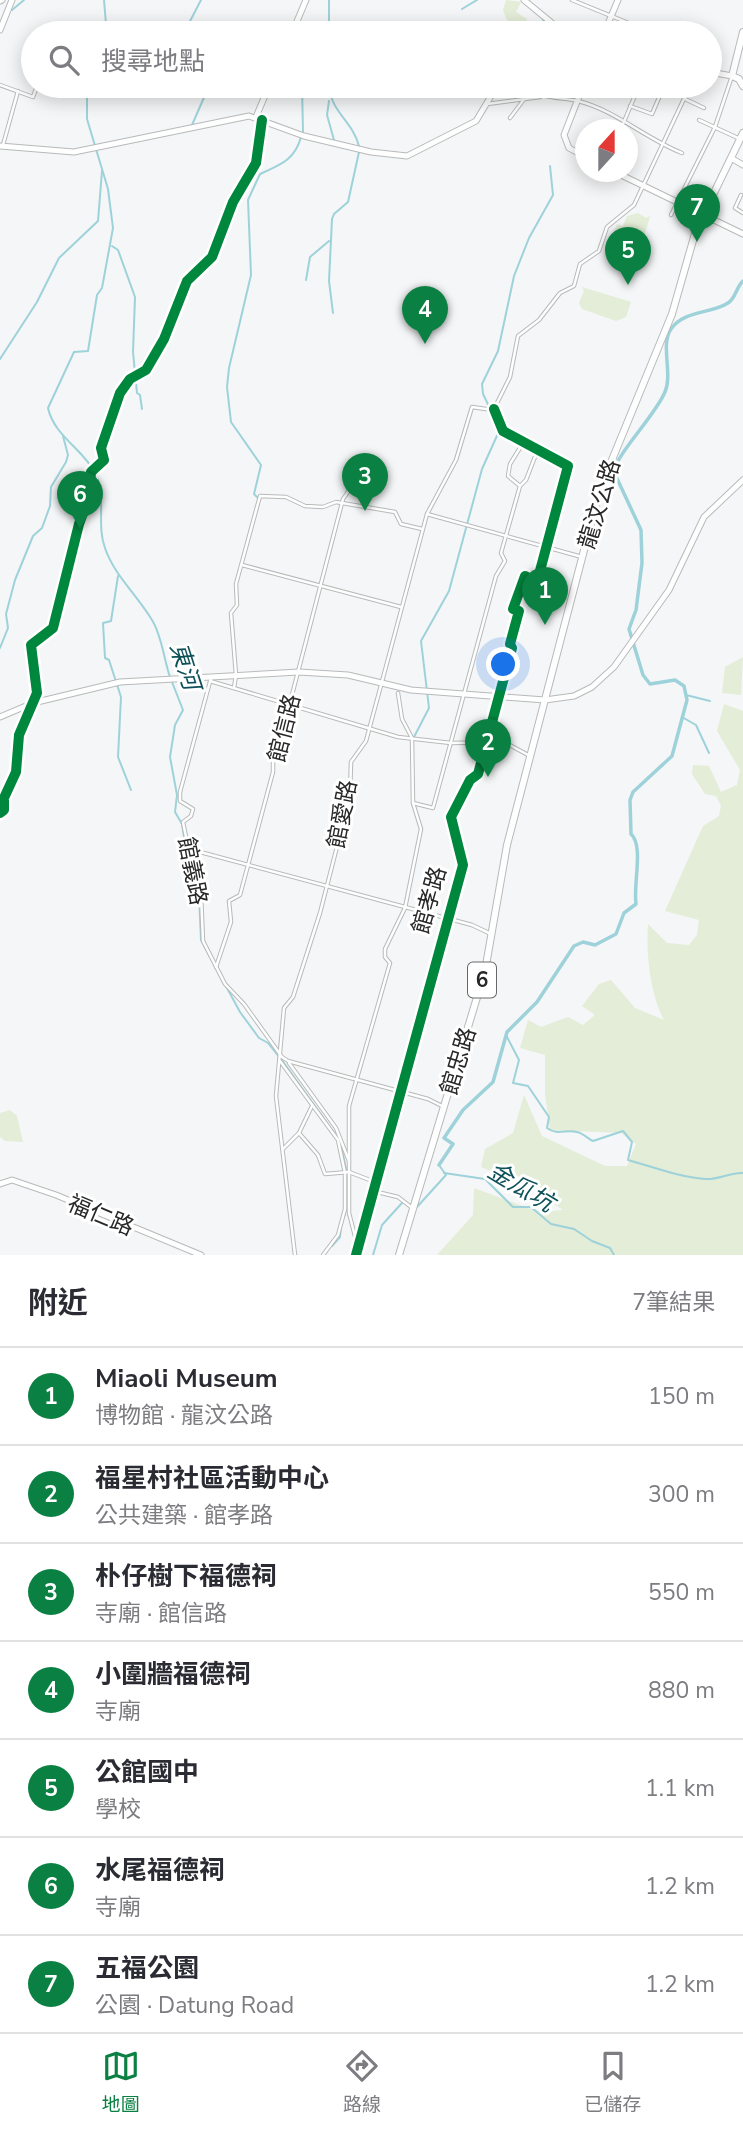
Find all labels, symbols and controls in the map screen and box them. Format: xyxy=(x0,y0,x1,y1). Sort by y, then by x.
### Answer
search box xyxy=(21,21,722,98)
icon: search xyxy=(45,41,83,79)
text: 搜尋地點 xyxy=(101,44,205,79)
north arrow xyxy=(575,119,638,182)
pin: 7 xyxy=(674,184,720,242)
pin: 5 xyxy=(605,227,651,285)
pin: 4 xyxy=(402,286,448,344)
pin: 3 xyxy=(342,453,388,511)
street label: 龍汶公路 xyxy=(571,456,628,553)
pin: 6 xyxy=(57,471,103,529)
pin: 1 xyxy=(522,567,568,625)
water label: 東河 xyxy=(162,638,209,698)
your location xyxy=(486,647,520,681)
street label: 館信路 xyxy=(261,691,308,765)
pin: 2 xyxy=(465,719,511,777)
street label: 館愛路 xyxy=(321,777,364,851)
street label: 館義路 xyxy=(171,834,214,908)
street label: 館孝路 xyxy=(405,863,454,938)
road number: 6 xyxy=(468,962,496,998)
street label: 館忠路 xyxy=(434,1024,483,1099)
water label: 金瓜坑 xyxy=(482,1155,563,1221)
street label: 福仁路 xyxy=(63,1188,139,1243)
text: 附近 xyxy=(28,1283,88,1324)
text: 7筆結果 xyxy=(632,1287,715,1318)
text: Miaoli Museum xyxy=(95,1361,278,1396)
text: 1 xyxy=(44,1381,58,1412)
text: 150 m xyxy=(648,1381,715,1412)
text: 博物館 · 龍汶公路 xyxy=(95,1400,273,1431)
text: 福星村社區活動中心 xyxy=(95,1461,329,1496)
text: 2 xyxy=(44,1479,58,1510)
text: 300 m xyxy=(648,1479,715,1510)
text: 公共建築 · 館孝路 xyxy=(95,1500,273,1531)
text: 朴仔樹下福德祠 xyxy=(95,1559,277,1594)
text: 3 xyxy=(44,1577,58,1608)
text: 550 m xyxy=(648,1577,715,1608)
text: 寺廟 · 館信路 xyxy=(95,1598,227,1629)
text: 小圍牆福德祠 xyxy=(95,1657,251,1692)
text: 4 xyxy=(44,1675,58,1706)
text: 880 m xyxy=(648,1675,715,1706)
text: 寺廟 xyxy=(95,1696,141,1727)
text: 公館國中 xyxy=(95,1755,199,1790)
text: 5 xyxy=(44,1773,58,1804)
text: 1.1 km xyxy=(645,1773,715,1804)
text: 學校 xyxy=(95,1794,141,1825)
text: 水尾福德祠 xyxy=(95,1853,225,1888)
text: 6 xyxy=(44,1871,58,1902)
text: 1.2 km xyxy=(645,1871,715,1902)
text: 寺廟 xyxy=(95,1892,141,1923)
text: 五福公園 xyxy=(95,1951,199,1986)
text: 7 xyxy=(44,1969,58,2000)
text: 1.2 km xyxy=(645,1969,715,2000)
text: 公園 · Datung Road xyxy=(95,1990,294,2021)
tab: 地圖 xyxy=(102,2047,140,2118)
tab: 路線 xyxy=(343,2047,381,2118)
tab: 已儲存 xyxy=(584,2047,641,2118)

